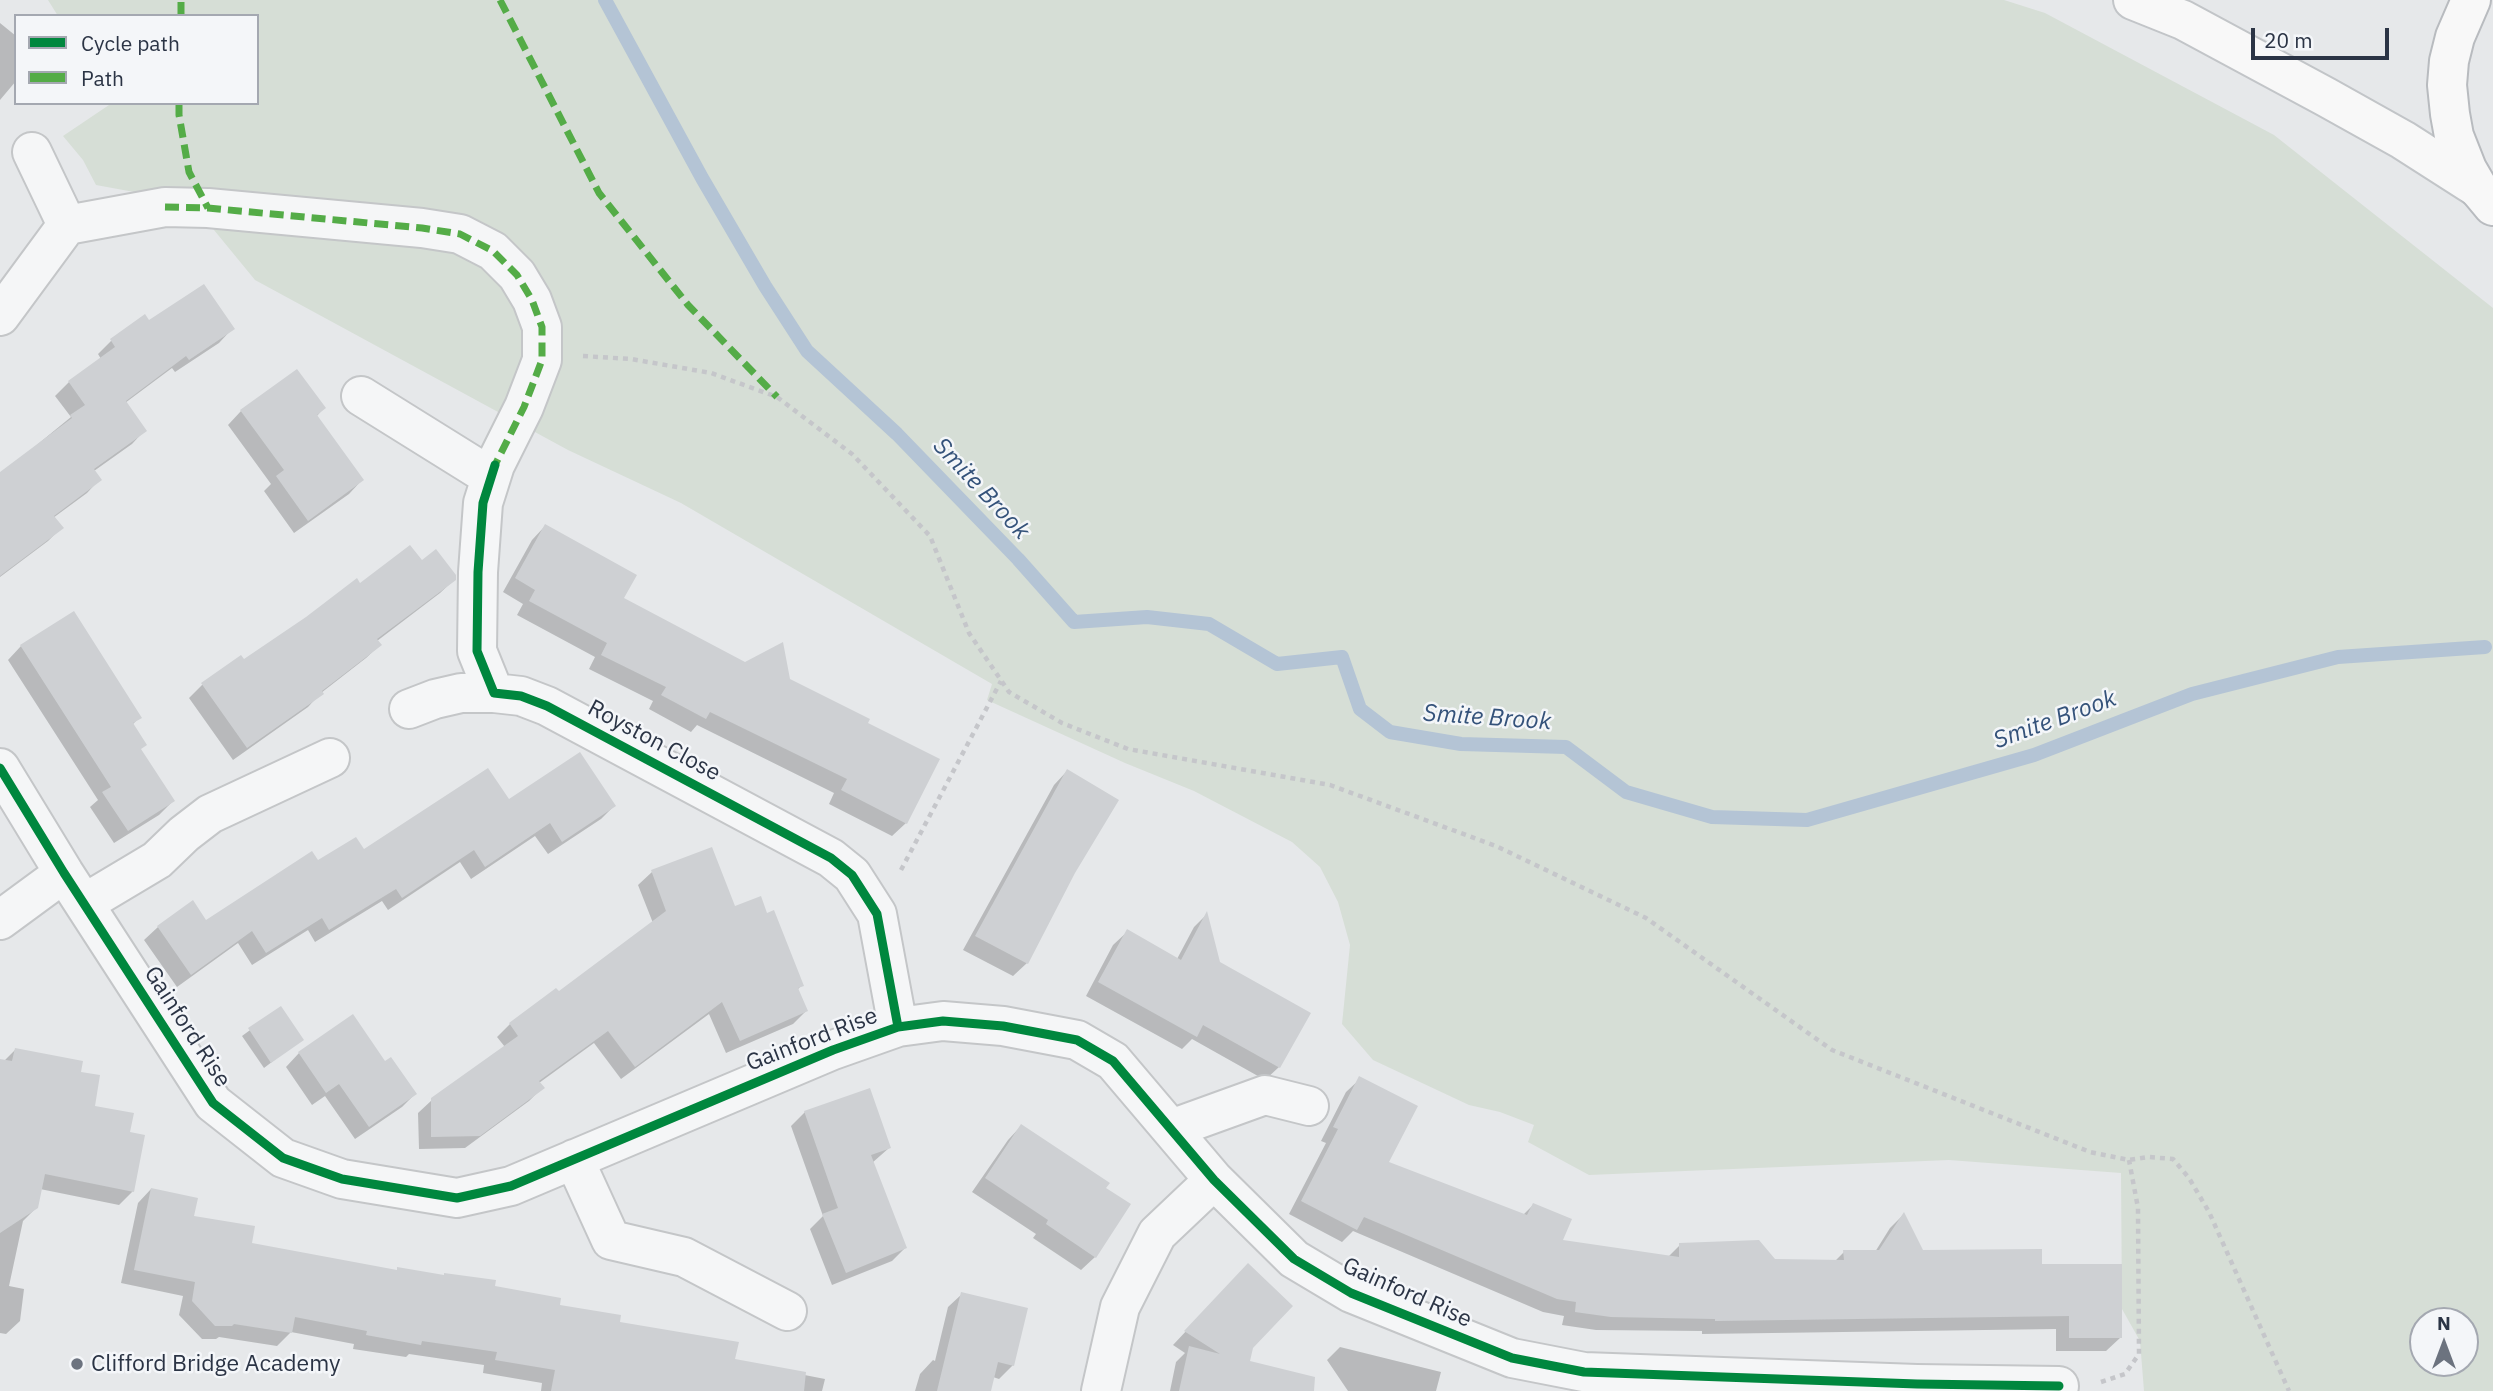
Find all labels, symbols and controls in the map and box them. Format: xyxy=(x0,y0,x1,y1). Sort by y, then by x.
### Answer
legend xyxy=(14,14,259,105)
scale bar xyxy=(2255,14,2393,58)
text: 20 m xyxy=(2264,26,2313,54)
text: Cycle path xyxy=(81,29,180,57)
text: Path xyxy=(81,64,124,92)
water label: Smite Brook xyxy=(927,432,1035,546)
water label: Smite Brook xyxy=(1990,684,2120,756)
street label: Royston Close xyxy=(583,695,725,787)
water label: Smite Brook xyxy=(1422,699,1552,737)
street label: Gainford Rise xyxy=(138,961,236,1093)
street label: Gainford Rise xyxy=(742,1002,882,1078)
street label: Gainford Rise xyxy=(1338,1252,1476,1334)
north arrow xyxy=(2409,1307,2479,1377)
text: N xyxy=(2437,1311,2451,1335)
place label: Clifford Bridge Academy xyxy=(91,1350,341,1378)
marker: Clifford Bridge Academy xyxy=(69,1356,85,1372)

